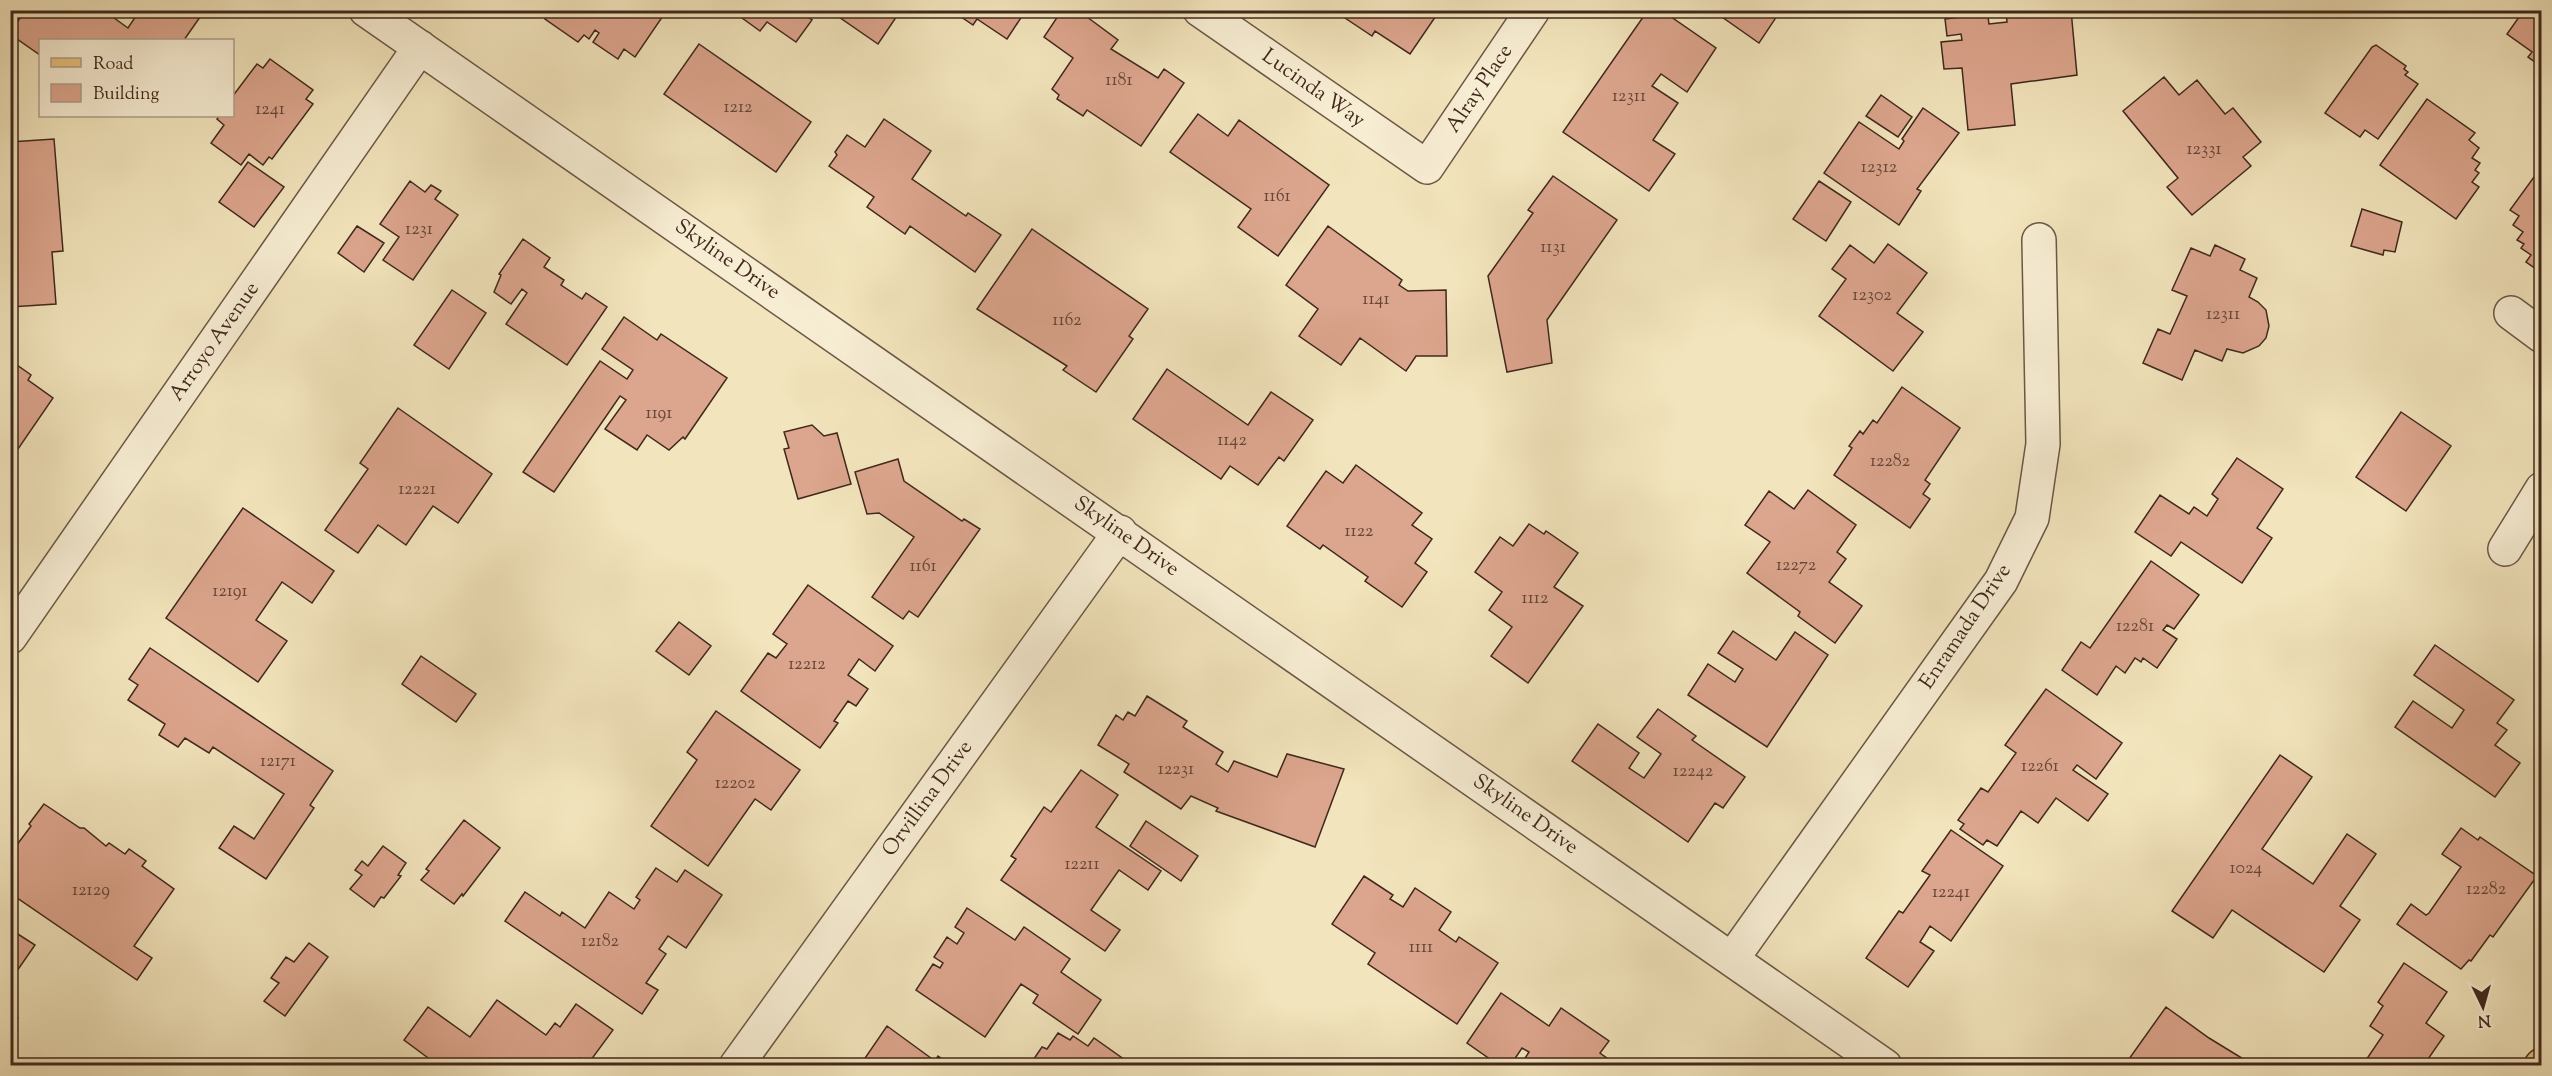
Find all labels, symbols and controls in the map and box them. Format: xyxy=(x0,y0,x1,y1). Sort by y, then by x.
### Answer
legend xyxy=(39,39,234,117)
street label: Alray Place xyxy=(1439,39,1521,139)
street label: Lucinda Way xyxy=(1255,42,1371,136)
text: Road xyxy=(93,52,133,78)
house number: 1181 xyxy=(1105,68,1133,94)
text: Building xyxy=(93,82,159,108)
house number: 12311 xyxy=(1612,84,1646,110)
house number: 1212 xyxy=(723,95,753,121)
house number: 1241 xyxy=(255,97,285,123)
house number: 12331 xyxy=(2186,137,2222,163)
house number: 12312 xyxy=(1861,155,1898,181)
house number: 1161 xyxy=(1263,184,1291,210)
street label: Skyline Drive xyxy=(668,212,786,308)
house number: 1231 xyxy=(405,217,433,243)
house number: 1131 xyxy=(1540,235,1566,261)
street label: Arroyo Avenue xyxy=(163,276,267,408)
house number: 12302 xyxy=(1852,283,1892,309)
house number: 1141 xyxy=(1362,287,1390,313)
house number: 12311 xyxy=(2206,302,2240,328)
house number: 1162 xyxy=(1052,308,1082,334)
house number: 1191 xyxy=(646,401,672,427)
house number: 1142 xyxy=(1217,428,1247,454)
house number: 12282 xyxy=(1870,449,1911,475)
house number: 12221 xyxy=(398,477,436,503)
street label: Skyline Drive xyxy=(1067,489,1185,585)
house number: 1122 xyxy=(1344,519,1374,545)
house number: 12272 xyxy=(1776,553,1817,579)
house number: 1161 xyxy=(909,554,937,580)
street label: Enramada Drive xyxy=(1913,558,2019,696)
house number: 12191 xyxy=(212,579,248,605)
house number: 1112 xyxy=(1522,586,1549,612)
house number: 12281 xyxy=(2116,614,2154,640)
house number: 12212 xyxy=(788,652,826,678)
street label: Orvillina Drive xyxy=(875,735,981,863)
house number: 12171 xyxy=(260,749,296,775)
house number: 12261 xyxy=(2021,754,2059,780)
house number: 12231 xyxy=(1158,757,1194,783)
house number: 12242 xyxy=(1673,759,1714,785)
street label: Skyline Drive xyxy=(1466,767,1584,863)
house number: 12202 xyxy=(715,771,756,797)
house number: 12211 xyxy=(1064,852,1100,878)
house number: 1024 xyxy=(2230,856,2262,882)
house number: 12282 xyxy=(2466,877,2507,903)
house number: 12129 xyxy=(72,878,110,904)
house number: 12241 xyxy=(1932,880,1970,906)
house number: 12182 xyxy=(581,929,620,955)
house number: 1111 xyxy=(1409,935,1433,961)
north arrow xyxy=(2453,977,2513,1037)
text: N xyxy=(2477,1007,2491,1031)

